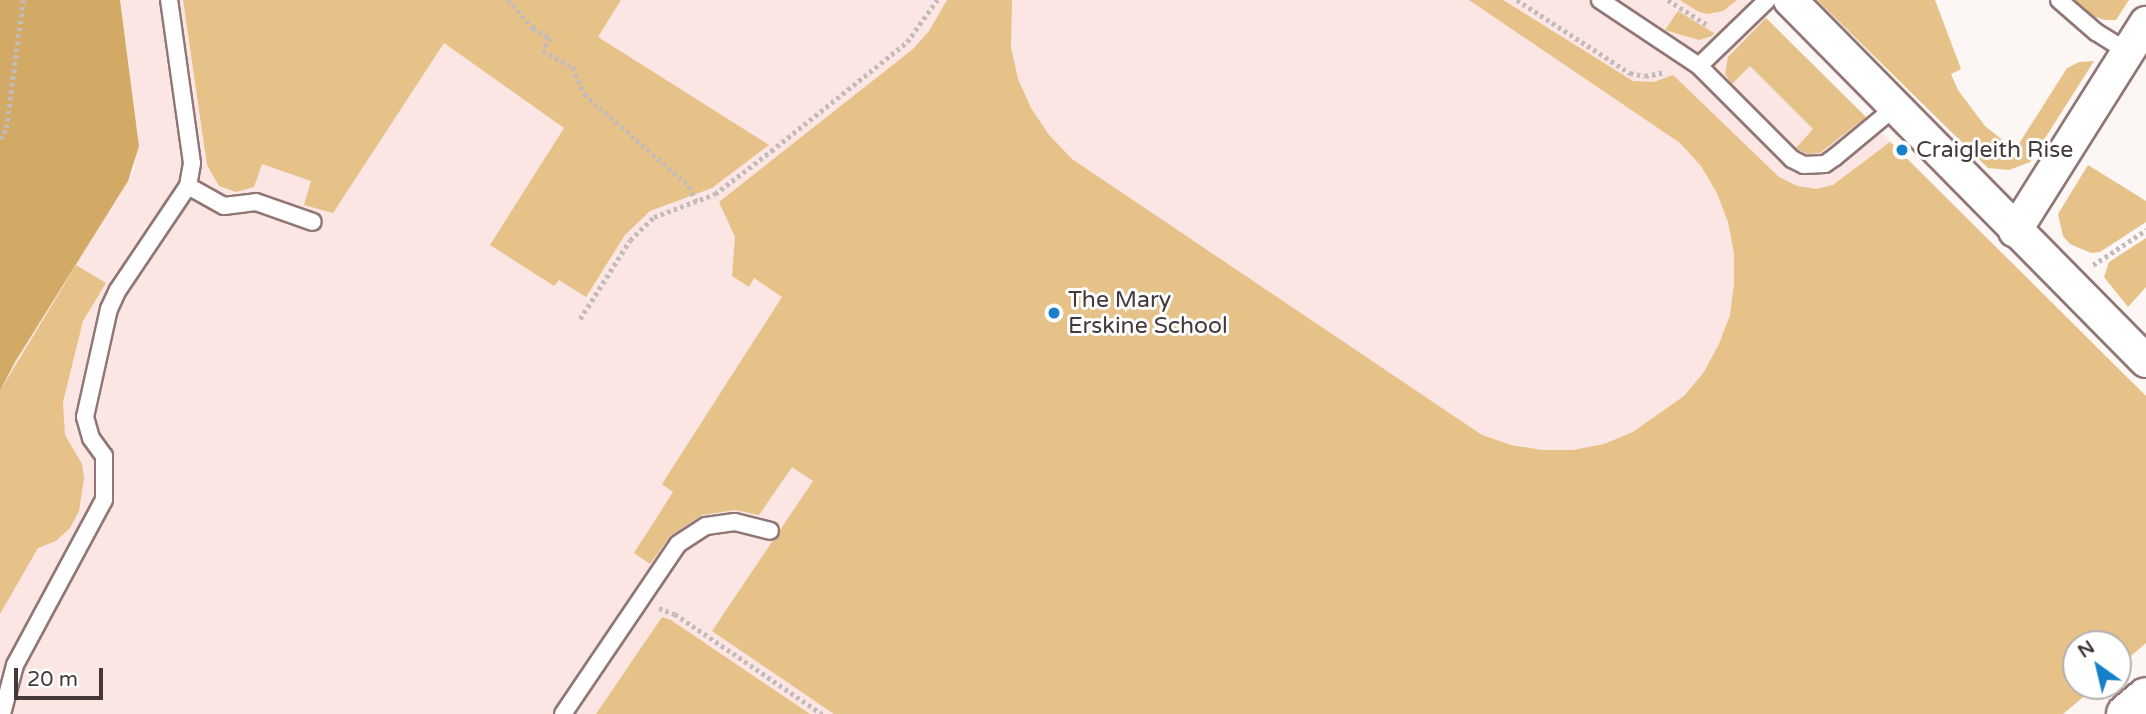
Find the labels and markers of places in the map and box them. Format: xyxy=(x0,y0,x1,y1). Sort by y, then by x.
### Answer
place label: Craigleith Rise xyxy=(1916,136,2073,164)
marker: Craigleith Rise xyxy=(1894,142,1910,158)
place label: The Mary Erskine School xyxy=(1068,286,1228,340)
marker: The Mary Erskine School xyxy=(1046,305,1062,321)

